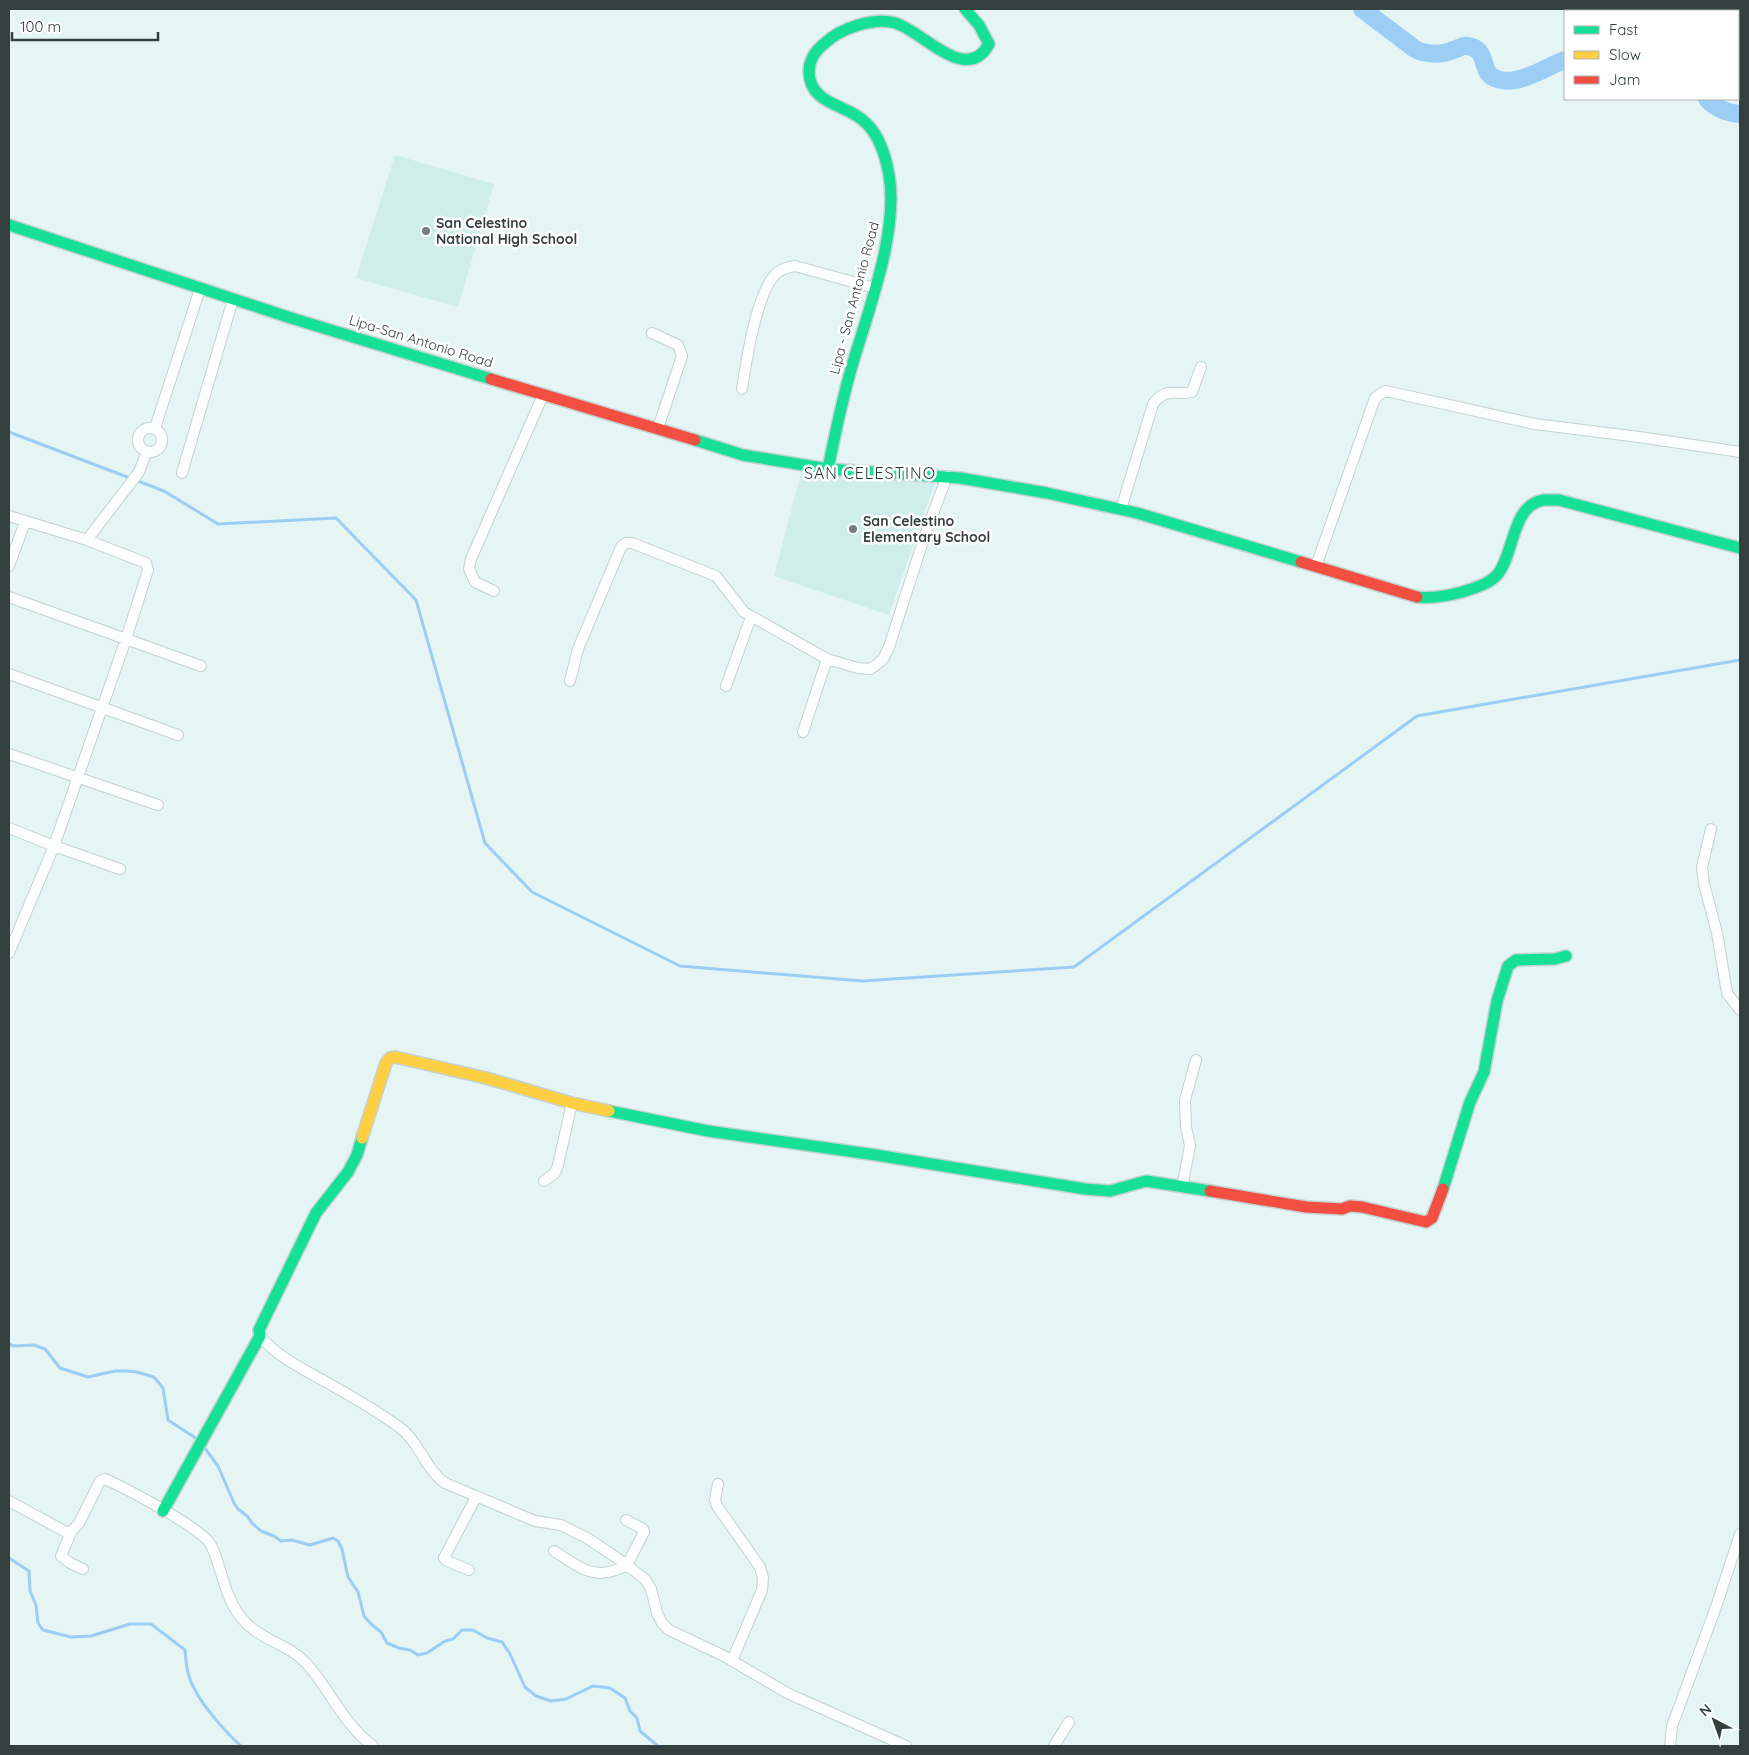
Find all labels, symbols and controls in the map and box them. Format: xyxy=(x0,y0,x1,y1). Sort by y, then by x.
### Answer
scale bar xyxy=(12,10,159,42)
legend xyxy=(1564,10,1739,100)
text: 100 m xyxy=(20,17,61,36)
text: Fast xyxy=(1609,20,1638,39)
text: Slow xyxy=(1609,45,1641,64)
text: Jam xyxy=(1609,70,1640,89)
place label: San Celestino National High School xyxy=(436,214,577,248)
street label: Lipa - San Antonio Road xyxy=(825,220,883,376)
marker: San Celestino National High School xyxy=(420,225,432,237)
street label: Lipa-San Antonio Road xyxy=(347,311,495,371)
district label: SAN CELESTINO xyxy=(804,463,936,483)
place label: San Celestino Elementary School xyxy=(863,512,990,546)
marker: San Celestino Elementary School xyxy=(847,523,859,535)
north arrow xyxy=(1689,1695,1739,1745)
text: N xyxy=(1696,1700,1715,1720)

